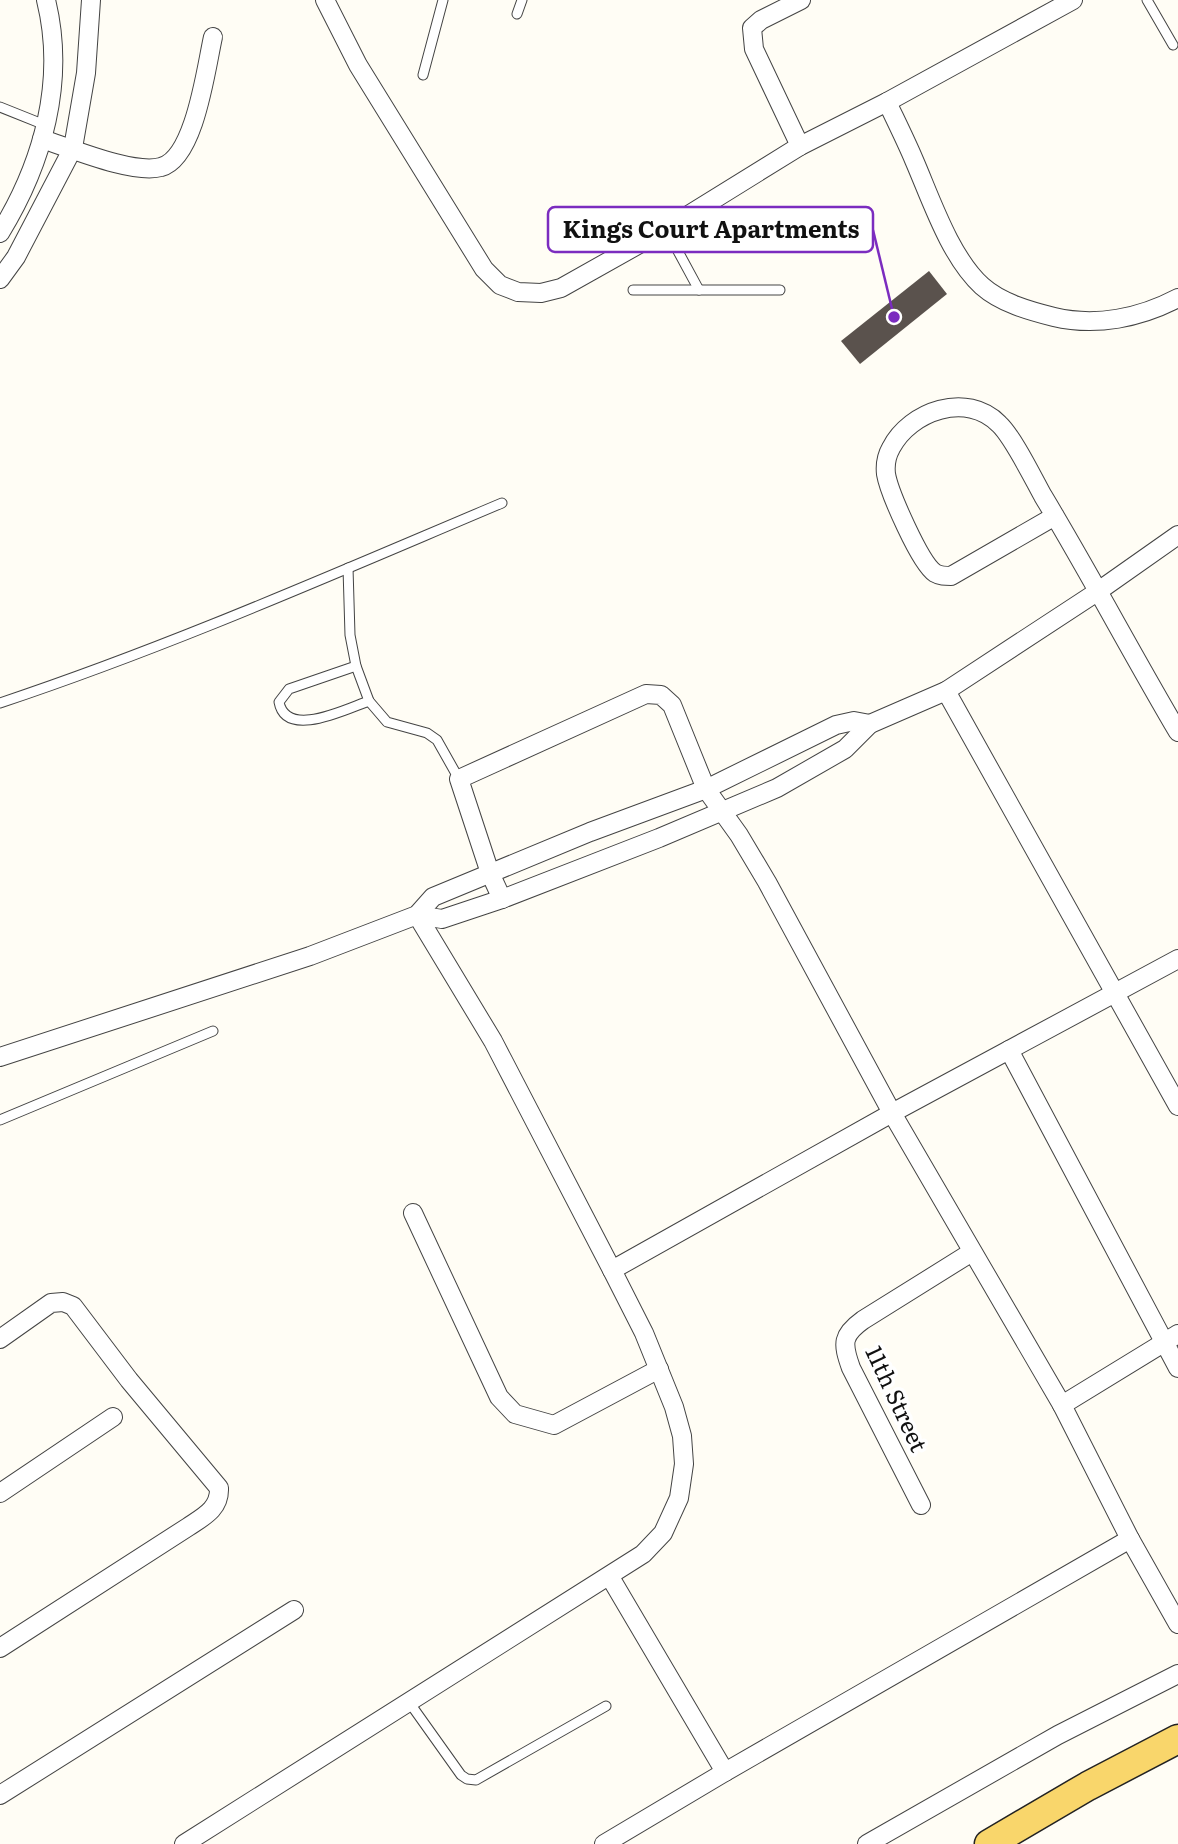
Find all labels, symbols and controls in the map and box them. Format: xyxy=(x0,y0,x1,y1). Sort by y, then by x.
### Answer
callout: Kings Court Apartments xyxy=(548,207,873,252)
text: Kings Court Apartments xyxy=(563,210,860,245)
street label: 11th Street xyxy=(858,1339,938,1457)

